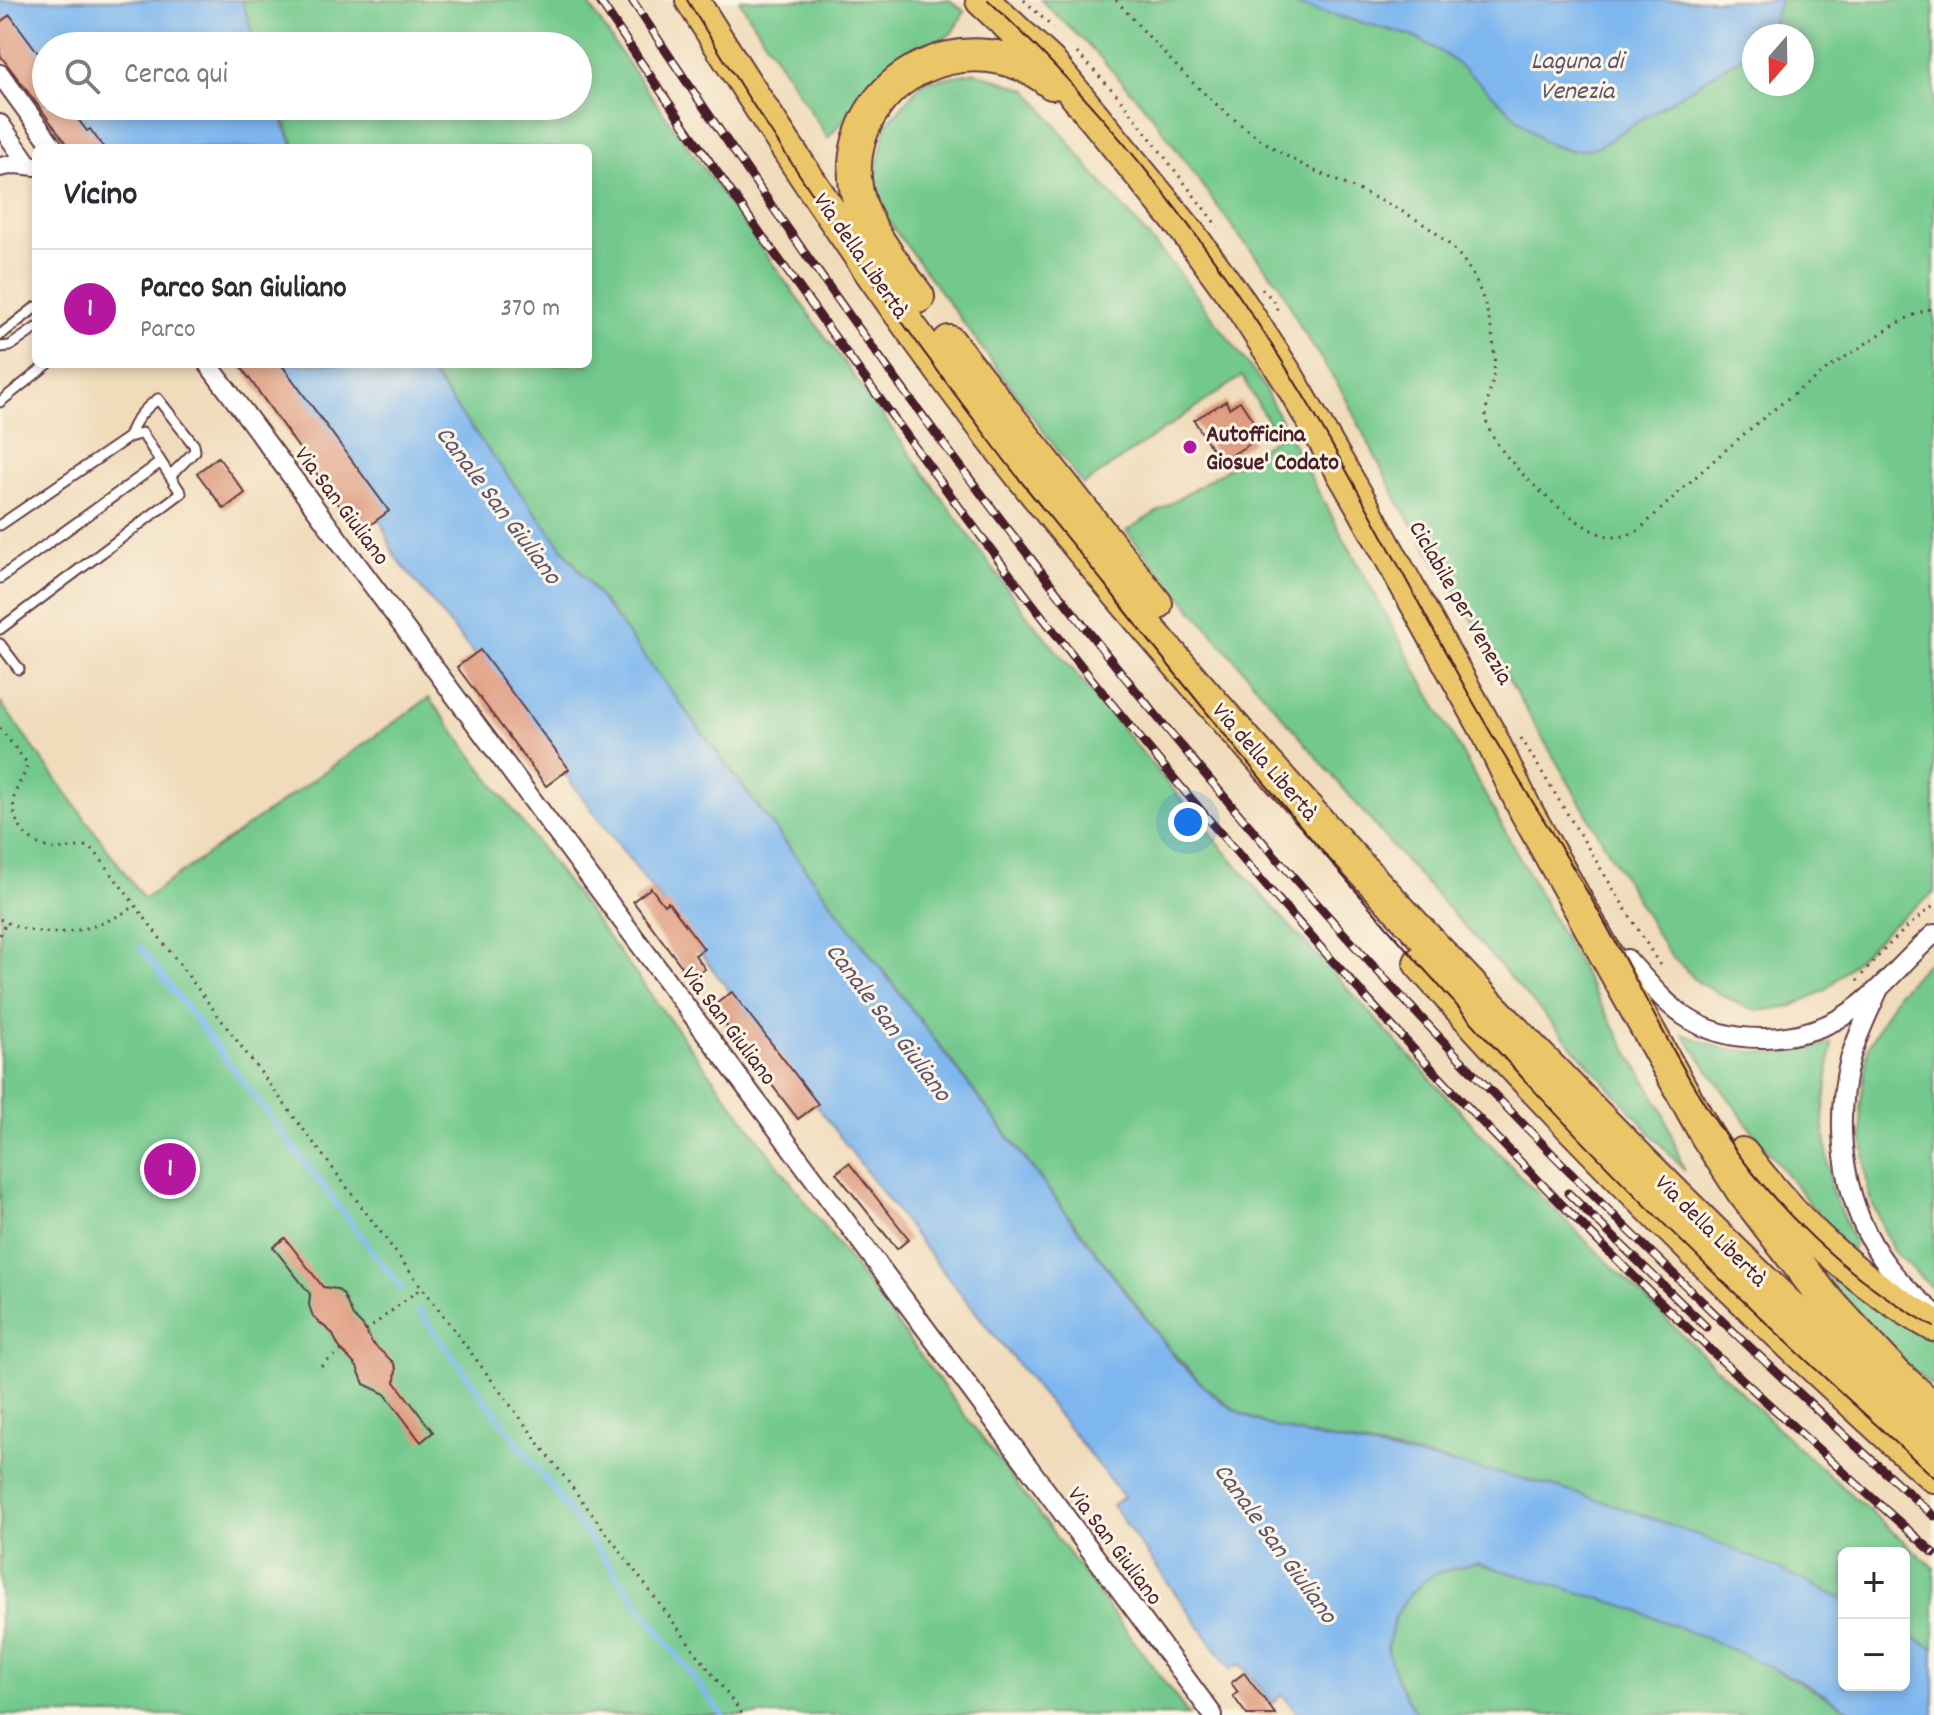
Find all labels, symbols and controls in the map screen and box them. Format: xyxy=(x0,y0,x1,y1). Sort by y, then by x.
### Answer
north arrow xyxy=(1742,24,1814,96)
search box xyxy=(32,32,592,120)
water label: Laguna di Venezia xyxy=(1531,44,1628,111)
icon: search xyxy=(60,54,104,98)
text: Cerca qui xyxy=(124,55,228,98)
text: Vicino xyxy=(64,172,137,221)
street label: Via della Libertà xyxy=(803,187,916,327)
text: Parco San Giuliano xyxy=(140,269,347,312)
text: 1 xyxy=(87,291,93,328)
text: 370 m xyxy=(501,291,560,328)
text: Parco xyxy=(140,312,196,349)
water label: Canale San Giuliano xyxy=(425,419,570,594)
place label: Autofficina Giosue' Codato xyxy=(1206,419,1339,481)
marker: Autofficina Giosue' Codato xyxy=(1181,438,1199,456)
street label: Via San Giuliano xyxy=(285,440,397,573)
street label: Ciclabile per Venezia xyxy=(1399,515,1520,692)
street label: Via della Libertà xyxy=(1202,696,1325,830)
your location xyxy=(1168,802,1208,842)
water label: Canale San Giuliano xyxy=(815,936,960,1111)
street label: Via San Giuliano xyxy=(672,960,784,1093)
pin: 1 xyxy=(144,1139,196,1199)
street label: Via della Libertà xyxy=(1646,1168,1774,1296)
water label: Canale San Giuliano xyxy=(1203,1456,1346,1633)
street label: Via San Giuliano xyxy=(1058,1480,1170,1613)
map controls xyxy=(1838,1547,1910,1691)
button: + xyxy=(1838,1547,1910,1619)
button: − xyxy=(1838,1619,1910,1691)

